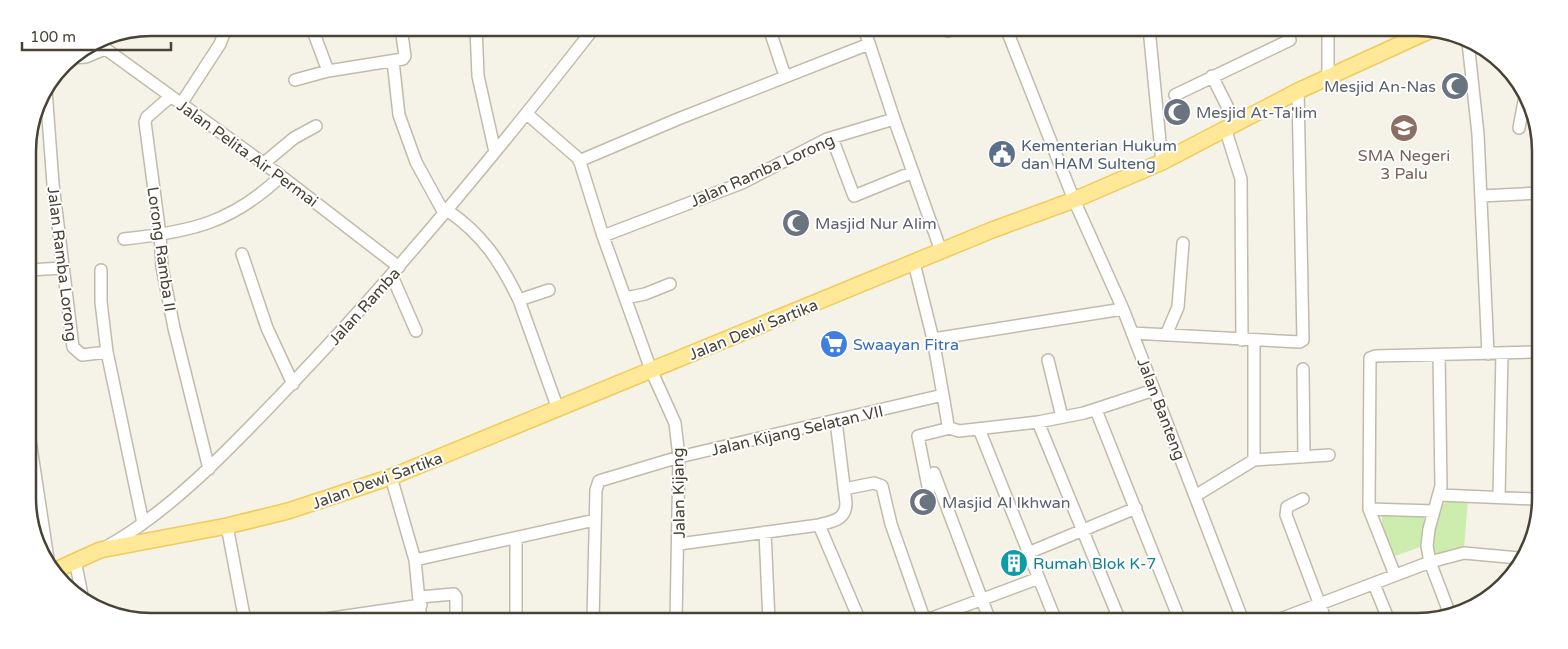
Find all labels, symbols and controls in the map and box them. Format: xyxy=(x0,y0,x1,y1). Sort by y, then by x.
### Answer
scale bar xyxy=(22,20,171,52)
text: 100 m xyxy=(30,28,76,46)
mosque icon: Mesjid An-Nas xyxy=(1440,71,1470,101)
place label: Mesjid An-Nas xyxy=(1324,77,1436,97)
street label: Jalan Pelita Air Permai xyxy=(173,96,322,212)
mosque icon: Mesjid At-Ta'lim xyxy=(1162,97,1192,127)
place label: Mesjid At-Ta'lim xyxy=(1196,103,1317,123)
school or university icon: SMA Negeri 3 Palu xyxy=(1389,113,1419,143)
street label: Jalan Ramba Lorong xyxy=(687,130,838,212)
place label: Kementerian Hukum dan HAM Sulteng xyxy=(1021,136,1177,174)
public building icon: Kementerian Hukum dan HAM Sulteng xyxy=(987,139,1017,169)
place label: SMA Negeri 3 Palu xyxy=(1358,146,1450,184)
street label: Jalan Ramba Lorong xyxy=(43,185,81,343)
street label: Lorong Ramba II xyxy=(142,185,180,313)
mosque icon: Masjid Nur Alim xyxy=(781,208,811,238)
place label: Masjid Nur Alim xyxy=(815,214,937,234)
street label: Jalan Ramba xyxy=(325,264,405,350)
street label: Jalan Dewi Sartika xyxy=(686,295,821,365)
supermarket icon: Swaayan Fitra xyxy=(819,329,849,359)
place label: Swaayan Fitra xyxy=(853,335,959,355)
street label: Jalan Banteng xyxy=(1132,355,1190,463)
street label: Jalan Kijang Selatan VII xyxy=(709,401,885,461)
street label: Jalan Kijang xyxy=(668,447,690,539)
street label: Jalan Dewi Sartika xyxy=(309,448,445,514)
mosque icon: Masjid Al Ikhwan xyxy=(908,487,938,517)
place label: Masjid Al Ikhwan xyxy=(942,493,1070,513)
building icon: Rumah Blok K-7 xyxy=(999,548,1029,578)
place label: Rumah Blok K-7 xyxy=(1033,554,1156,574)

